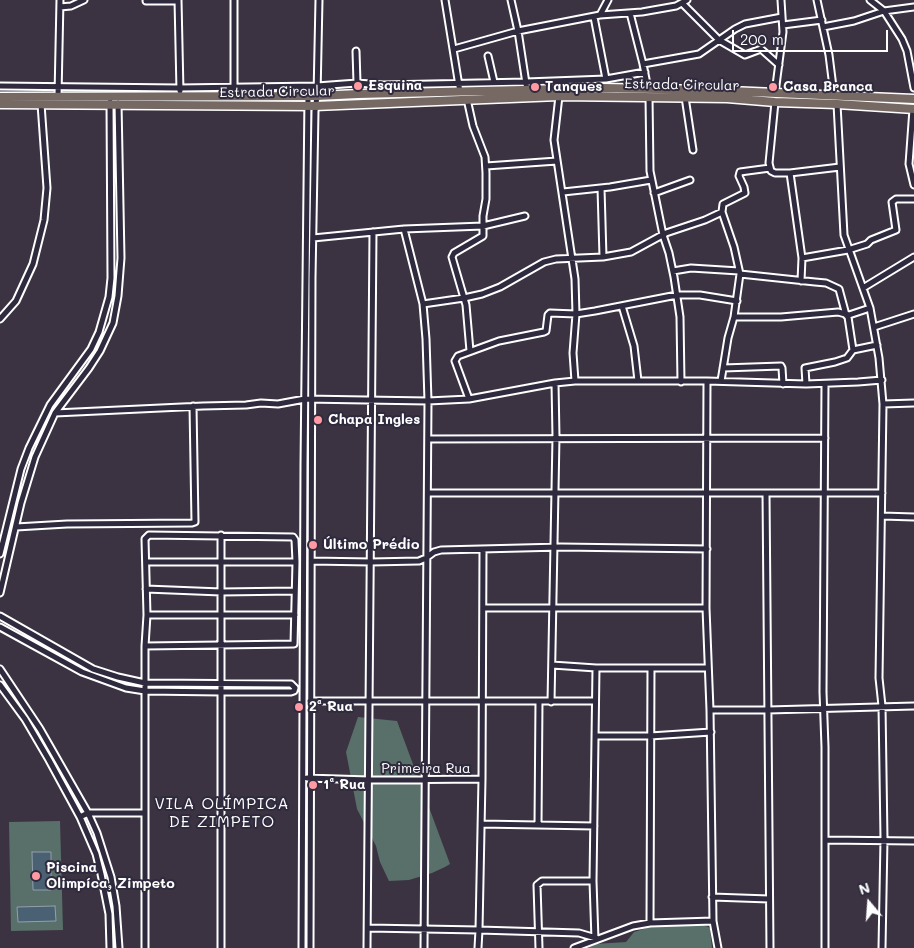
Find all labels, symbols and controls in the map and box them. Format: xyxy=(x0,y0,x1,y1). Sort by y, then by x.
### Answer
scale bar xyxy=(734,20,890,52)
text: 200 m xyxy=(740,29,784,49)
street label: Estrada Circular xyxy=(624,76,740,94)
place label: Esquina xyxy=(368,78,422,94)
place label: Tanques xyxy=(545,79,602,95)
place label: Casa Branca xyxy=(783,79,873,95)
marker: Esquina xyxy=(352,80,364,92)
marker: Tanques xyxy=(529,81,541,93)
marker: Casa Branca xyxy=(767,81,779,93)
street label: Estrada Circular xyxy=(219,83,335,101)
place label: Chapa Ingles xyxy=(328,412,420,428)
marker: Chapa Ingles xyxy=(312,414,324,426)
place label: Último Prédio xyxy=(323,537,420,553)
marker: Último Prédio xyxy=(307,539,319,551)
place label: 2ª Rua xyxy=(309,699,353,715)
marker: 2ª Rua xyxy=(293,701,305,713)
street label: Primeira Rua xyxy=(381,761,471,777)
place label: 1ª Rua xyxy=(323,777,366,793)
marker: 1ª Rua xyxy=(307,779,319,791)
district label: VILA OLÍMPICA DE ZIMPETO xyxy=(153,794,291,832)
place label: Piscina Olimpíca, Zimpeto xyxy=(46,860,175,892)
marker: Piscina Olimpíca, Zimpeto xyxy=(30,870,42,882)
north arrow xyxy=(844,878,894,928)
text: N xyxy=(856,878,872,899)

